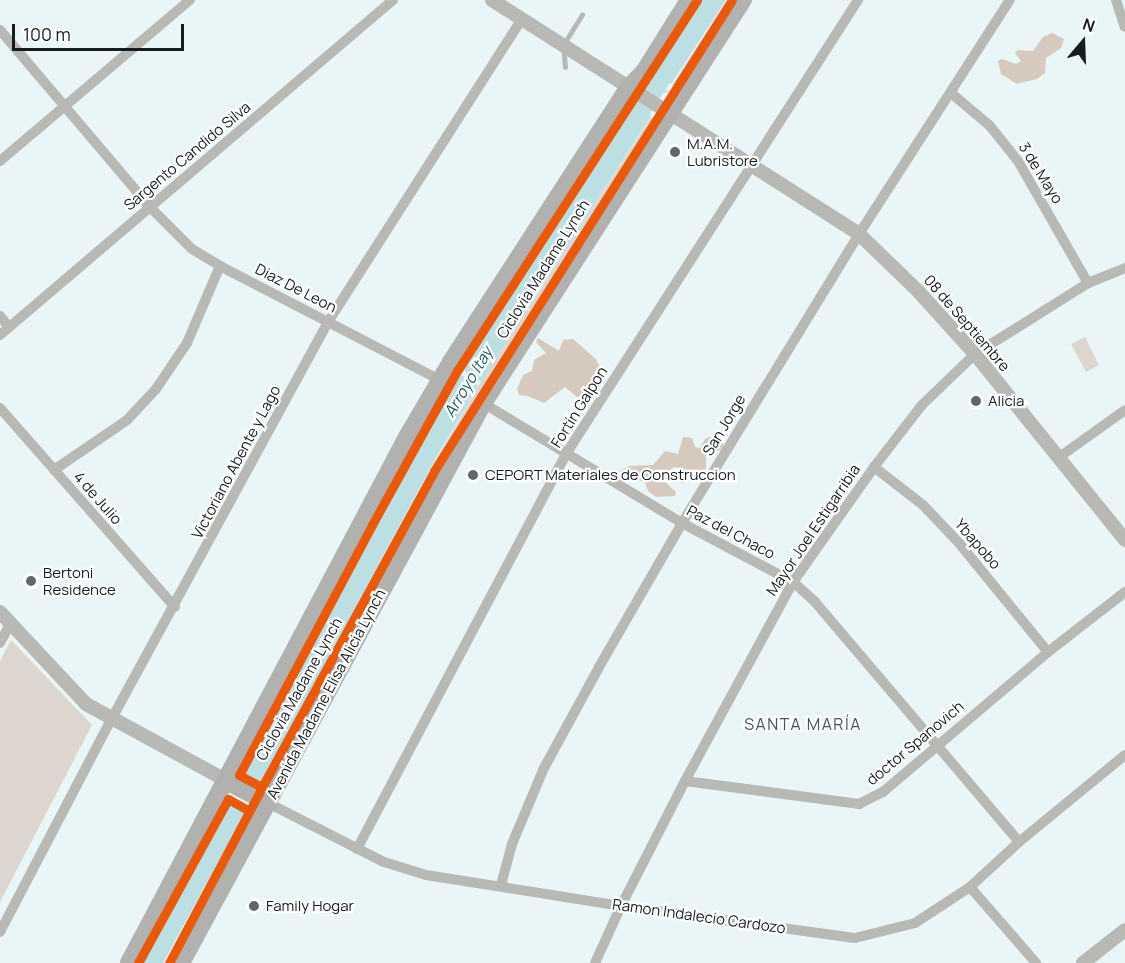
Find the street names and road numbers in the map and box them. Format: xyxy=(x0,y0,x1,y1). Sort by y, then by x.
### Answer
street label: Sargento Candido Silva xyxy=(120,98,254,214)
street label: 3 de Mayo xyxy=(1015,139,1067,207)
street label: Ciclovia Madame Lynch xyxy=(493,196,593,342)
street label: Diaz De Leon xyxy=(252,260,340,316)
street label: 08 de Septiembre xyxy=(920,271,1014,375)
street label: Fortín Galpon xyxy=(547,363,611,451)
street label: Victoriano Abente y Lago xyxy=(188,382,284,542)
street label: San Jorge xyxy=(699,391,749,459)
street label: Mayor Joel Estigarribia xyxy=(762,461,864,599)
street label: 4 de Julio xyxy=(70,468,126,528)
street label: Paz del Chaco xyxy=(684,501,778,563)
street label: Ybapobo xyxy=(951,515,1005,573)
street label: Avenida Madame Elisa Alicia Lynch xyxy=(263,586,389,802)
street label: Ciclovia Madame Lynch xyxy=(252,615,346,763)
street label: doctor Spanovich xyxy=(863,697,967,789)
street label: Ramon Indalecio Cardozo xyxy=(611,895,787,937)

